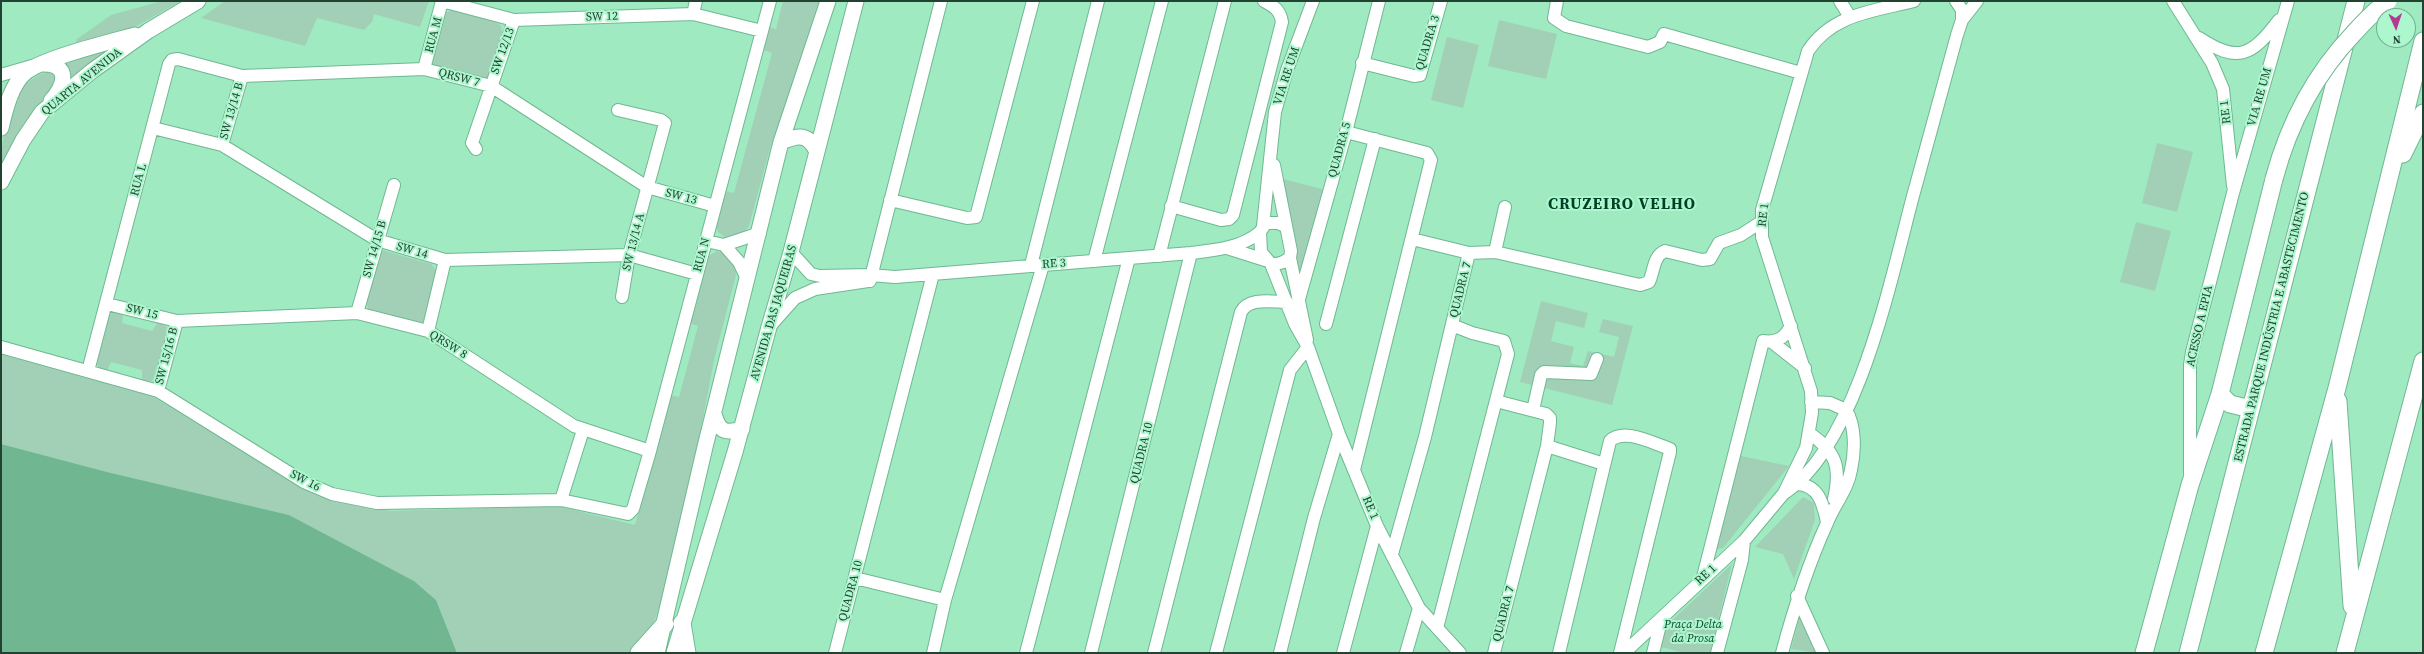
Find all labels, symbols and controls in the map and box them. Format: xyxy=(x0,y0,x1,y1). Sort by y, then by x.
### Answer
north arrow xyxy=(2376,8,2416,48)
street label: SW 12 xyxy=(586,9,618,25)
street label: QUADRA 3 xyxy=(1413,14,1443,72)
street label: RUA M xyxy=(422,15,446,55)
street label: SW 12/13 xyxy=(488,26,518,76)
text: N xyxy=(2392,32,2401,47)
street label: QUARTA AVENIDA xyxy=(39,45,125,119)
street label: VIA RE UM xyxy=(1271,45,1303,107)
street label: QRSW 7 xyxy=(437,66,481,90)
street label: VIA RE UM xyxy=(2245,66,2275,128)
street label: SW 13/14 B xyxy=(217,81,247,141)
street label: RE 1 xyxy=(2217,99,2235,125)
street label: QUADRA 5 xyxy=(1326,121,1354,179)
street label: RUA L xyxy=(128,162,150,198)
street label: SW 13 xyxy=(664,186,698,208)
street label: ESTRADA PARQUE INDÚSTRIA E ABASTECIMENTO xyxy=(2231,191,2313,463)
district label: CRUZEIRO VELHO xyxy=(1548,195,1696,215)
street label: RE 1 xyxy=(1755,202,1773,228)
street label: SW 13/14 A xyxy=(620,212,648,272)
street label: SW 14/15 B xyxy=(360,219,390,279)
street label: RUA N xyxy=(691,236,713,274)
street label: SW 14 xyxy=(395,239,429,263)
street label: AVENIDA DAS JAQUEIRAS xyxy=(748,244,800,382)
street label: RE 3 xyxy=(1042,256,1066,272)
street label: QUADRA 7 xyxy=(1447,261,1475,319)
street label: ACESSO A EPIA xyxy=(2184,284,2216,368)
street label: SW 15 xyxy=(125,301,159,323)
street label: SW 15/16 B xyxy=(152,326,182,386)
street label: QRSW 8 xyxy=(426,328,470,362)
street label: QUADRA 10 xyxy=(1127,421,1157,485)
street label: SW 16 xyxy=(287,467,323,495)
street label: RE 1 xyxy=(1359,494,1381,522)
street label: QUADRA 10 xyxy=(836,559,866,623)
street label: RE 1 xyxy=(1692,562,1720,588)
street label: QUADRA 7 xyxy=(1490,585,1518,643)
park label: Praça Delta da Prosa xyxy=(1664,618,1722,646)

